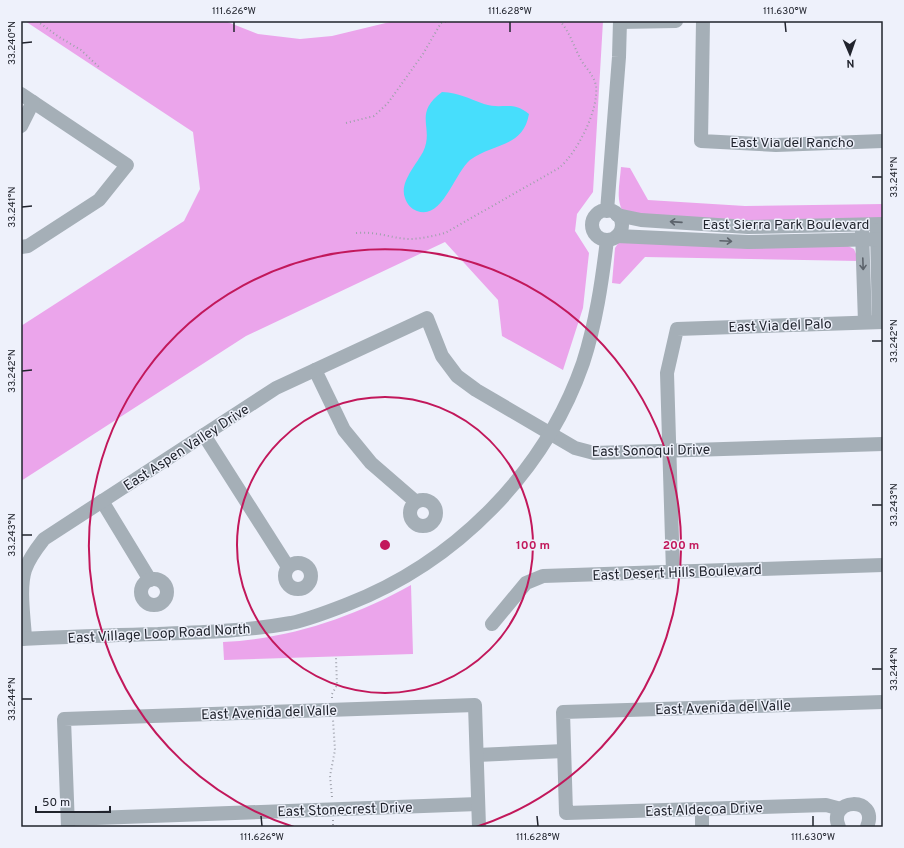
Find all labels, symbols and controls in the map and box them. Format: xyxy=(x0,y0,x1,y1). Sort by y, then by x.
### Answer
text: 111.626°W xyxy=(212,5,256,18)
text: 111.628°W xyxy=(488,5,532,18)
text: 111.630°W xyxy=(763,5,807,18)
text: 33.240°N xyxy=(6,21,19,65)
north arrow xyxy=(830,34,870,74)
text: N xyxy=(846,56,855,70)
street label: East Via del Rancho xyxy=(730,135,854,152)
text: 33.241°N xyxy=(888,156,901,198)
text: 33.241°N xyxy=(6,186,19,228)
street label: East Sierra Park Boulevard xyxy=(702,217,870,234)
one-way arrow xyxy=(670,219,683,226)
one-way arrow xyxy=(719,237,732,245)
one-way arrow xyxy=(859,257,867,270)
street label: East Via del Palo xyxy=(728,316,832,337)
text: 33.242°N xyxy=(888,319,901,363)
text: 33.242°N xyxy=(6,349,19,393)
street label: East Aspen Valley Drive xyxy=(121,401,253,495)
street label: East Sonoqui Drive xyxy=(592,442,710,461)
text: 33.243°N xyxy=(888,483,901,527)
text: 33.243°N xyxy=(6,513,19,557)
centre of rings xyxy=(378,538,392,552)
text: 100 m xyxy=(516,538,550,554)
text: 200 m xyxy=(663,538,699,554)
street label: East Desert Hills Boulevard xyxy=(592,562,762,585)
street label: East Village Loop Road North xyxy=(67,621,251,648)
text: 33.244°N xyxy=(888,647,901,691)
text: 33.244°N xyxy=(6,677,19,721)
street label: East Avenida del Valle xyxy=(655,698,791,719)
street label: East Avenida del Valle xyxy=(201,703,337,724)
scale bar xyxy=(36,788,110,814)
text: 50 m xyxy=(42,795,70,811)
street label: East Stonecrest Drive xyxy=(277,800,413,821)
street label: East Aldecoa Drive xyxy=(645,800,763,821)
text: 111.626°W xyxy=(240,831,284,844)
text: 111.628°W xyxy=(516,831,560,844)
text: 111.630°W xyxy=(791,831,835,844)

